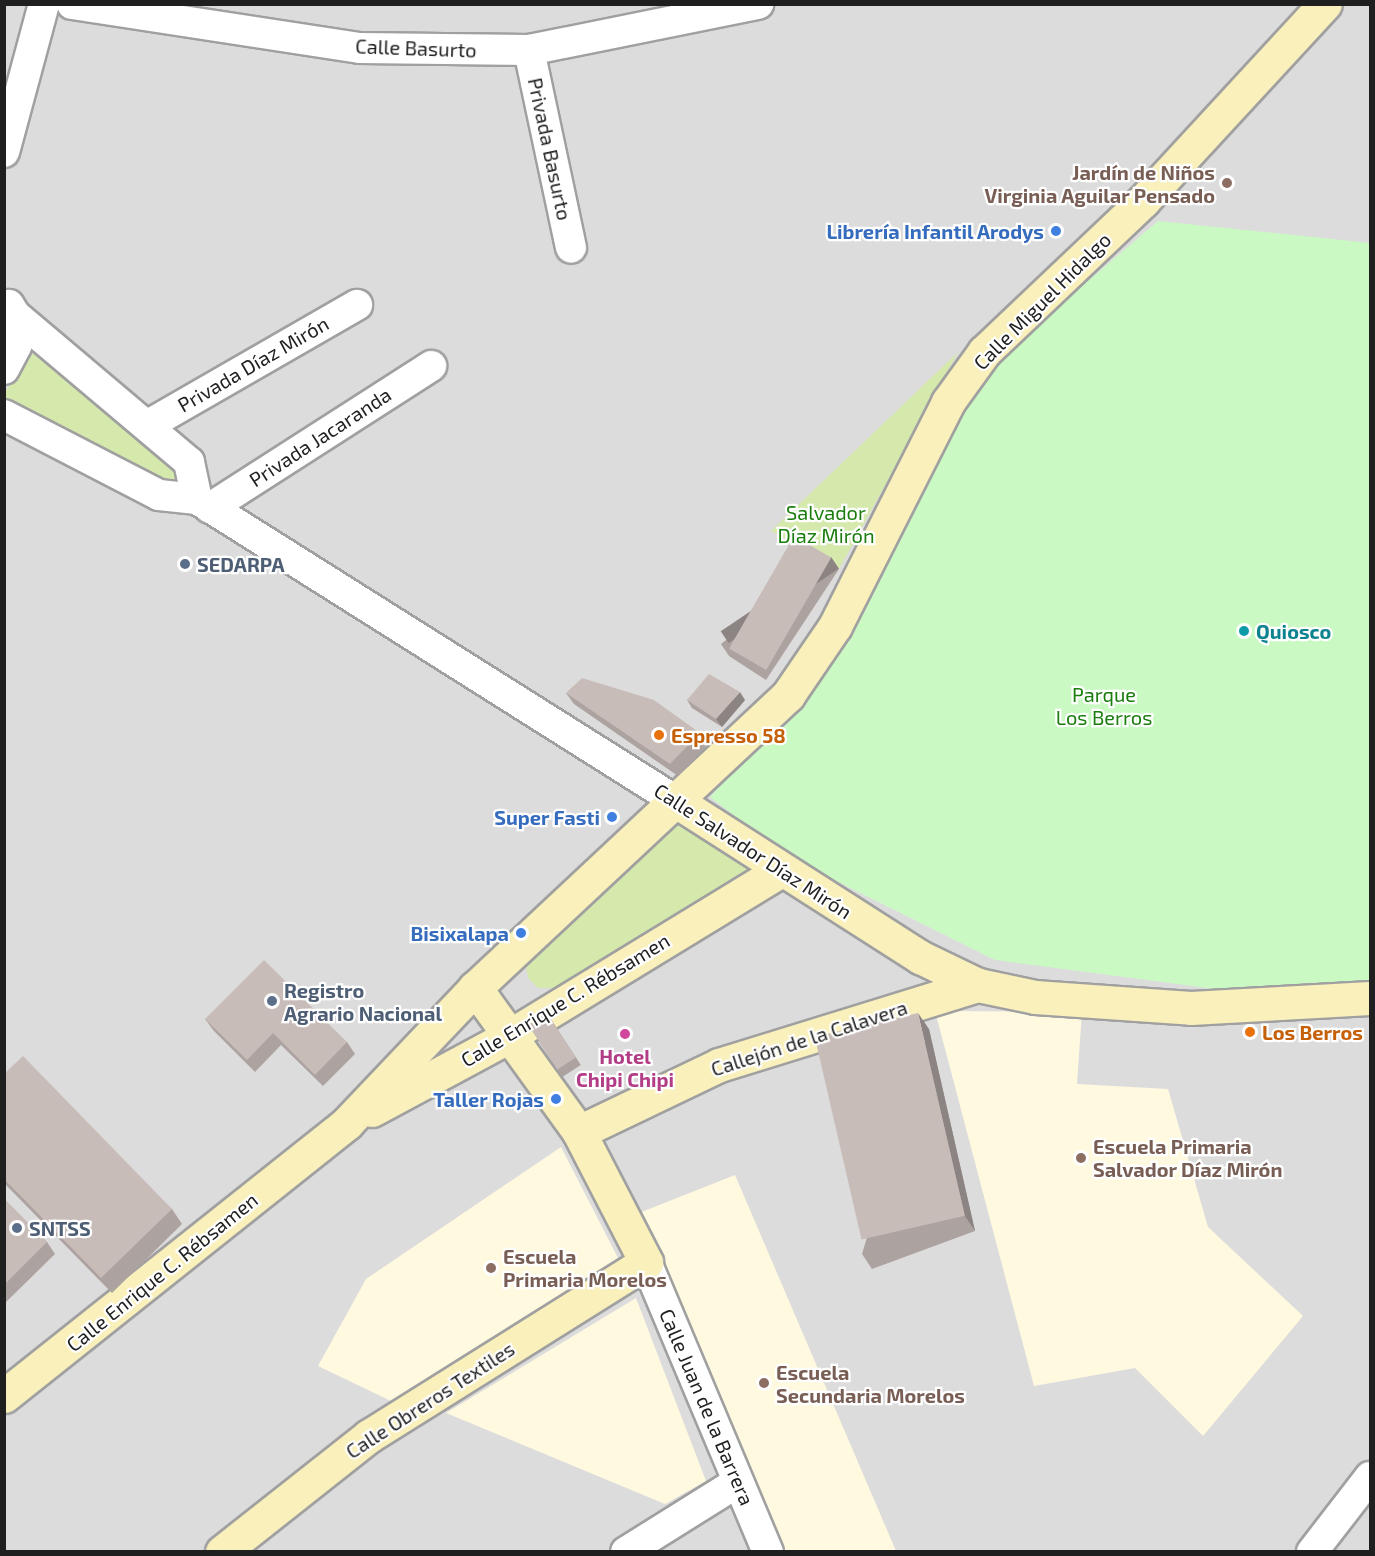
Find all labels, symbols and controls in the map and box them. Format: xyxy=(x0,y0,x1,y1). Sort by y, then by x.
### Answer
street label: Calle Basurto xyxy=(355,34,477,62)
street label: Privada Basurto xyxy=(523,76,577,222)
place label: Jardín de Niños Virginia Aguilar Pensado xyxy=(984,160,1215,207)
marker: Jardín de Niños Virginia Aguilar Pensado xyxy=(1220,176,1234,190)
place label: Librería Infantil Arodys xyxy=(825,219,1044,243)
marker: Librería Infantil Arodys xyxy=(1049,224,1063,238)
street label: Calle Miguel Hidalgo xyxy=(968,227,1116,375)
street label: Privada Díaz Mirón xyxy=(173,311,333,417)
street label: Privada Jacaranda xyxy=(244,382,396,492)
park label: Salvador Díaz Mirón xyxy=(777,500,875,547)
place label: SEDARPA xyxy=(197,552,285,576)
marker: SEDARPA xyxy=(178,557,192,571)
place label: Quiosco xyxy=(1256,619,1331,643)
marker: Quiosco xyxy=(1237,624,1251,638)
park label: Parque Los Berros xyxy=(1056,683,1152,730)
place label: Espresso 58 xyxy=(671,723,786,747)
marker: Espresso 58 xyxy=(652,728,666,742)
street label: Calle Salvador Díaz Mirón xyxy=(650,778,856,924)
place label: Super Fasti xyxy=(494,805,600,829)
marker: Super Fasti xyxy=(605,810,619,824)
place label: Bisixalapa xyxy=(410,921,509,945)
marker: Bisixalapa xyxy=(514,926,528,940)
street label: Calle Enrique C. Rébsamen xyxy=(456,928,674,1072)
place label: Registro Agrario Nacional xyxy=(284,978,442,1025)
marker: Registro Agrario Nacional xyxy=(265,994,279,1008)
street label: Callejón de la Calavera xyxy=(708,995,910,1081)
place label: Los Berros xyxy=(1262,1020,1363,1044)
marker: Los Berros xyxy=(1243,1025,1257,1039)
marker: Hotel Chipi Chipi xyxy=(618,1027,632,1041)
place label: Hotel Chipi Chipi xyxy=(576,1044,674,1091)
place label: Taller Rojas xyxy=(433,1087,544,1111)
marker: Taller Rojas xyxy=(549,1092,563,1106)
place label: Escuela Primaria Salvador Díaz Mirón xyxy=(1093,1134,1283,1181)
marker: Escuela Primaria Salvador Díaz Mirón xyxy=(1074,1151,1088,1165)
street label: Calle Enrique C. Rébsamen xyxy=(62,1187,262,1357)
place label: SNTSS xyxy=(29,1216,91,1240)
marker: SNTSS xyxy=(10,1221,24,1235)
place label: Escuela Primaria Morelos xyxy=(503,1244,667,1291)
marker: Escuela Primaria Morelos xyxy=(484,1261,498,1275)
street label: Calle Juan de la Barrera xyxy=(655,1305,759,1509)
street label: Calle Obreros Textiles xyxy=(341,1336,519,1464)
place label: Escuela Secundaria Morelos xyxy=(776,1360,965,1407)
marker: Escuela Secundaria Morelos xyxy=(757,1376,771,1390)

